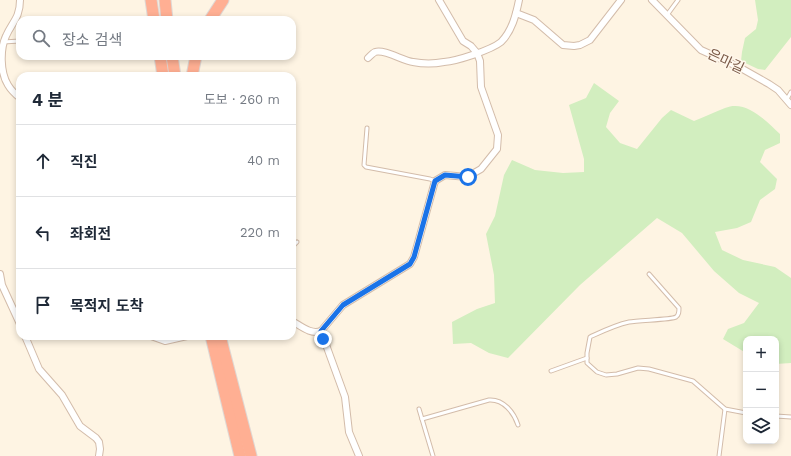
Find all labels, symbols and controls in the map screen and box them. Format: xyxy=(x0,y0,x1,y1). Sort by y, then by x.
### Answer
search box xyxy=(16,16,296,60)
icon: search xyxy=(30,27,52,49)
text: 장소 검색 xyxy=(62,31,122,49)
street label: 은마길 xyxy=(705,46,747,76)
text: 4 분 xyxy=(32,90,63,110)
text: 도보 · 260 m xyxy=(204,92,280,107)
icon: ahead xyxy=(32,150,54,172)
text: 직진 xyxy=(70,153,98,171)
text: 40 m xyxy=(247,153,280,168)
route start xyxy=(459,168,477,186)
icon: left xyxy=(32,222,54,244)
text: 좌회전 xyxy=(70,225,111,243)
text: 220 m xyxy=(240,225,280,240)
icon: arrive xyxy=(32,294,54,316)
text: 목적지 도착 xyxy=(70,297,143,315)
route end xyxy=(314,330,332,348)
map controls xyxy=(743,336,779,444)
button: + xyxy=(743,336,779,372)
button: − xyxy=(743,372,779,408)
button: layers xyxy=(743,408,779,444)

